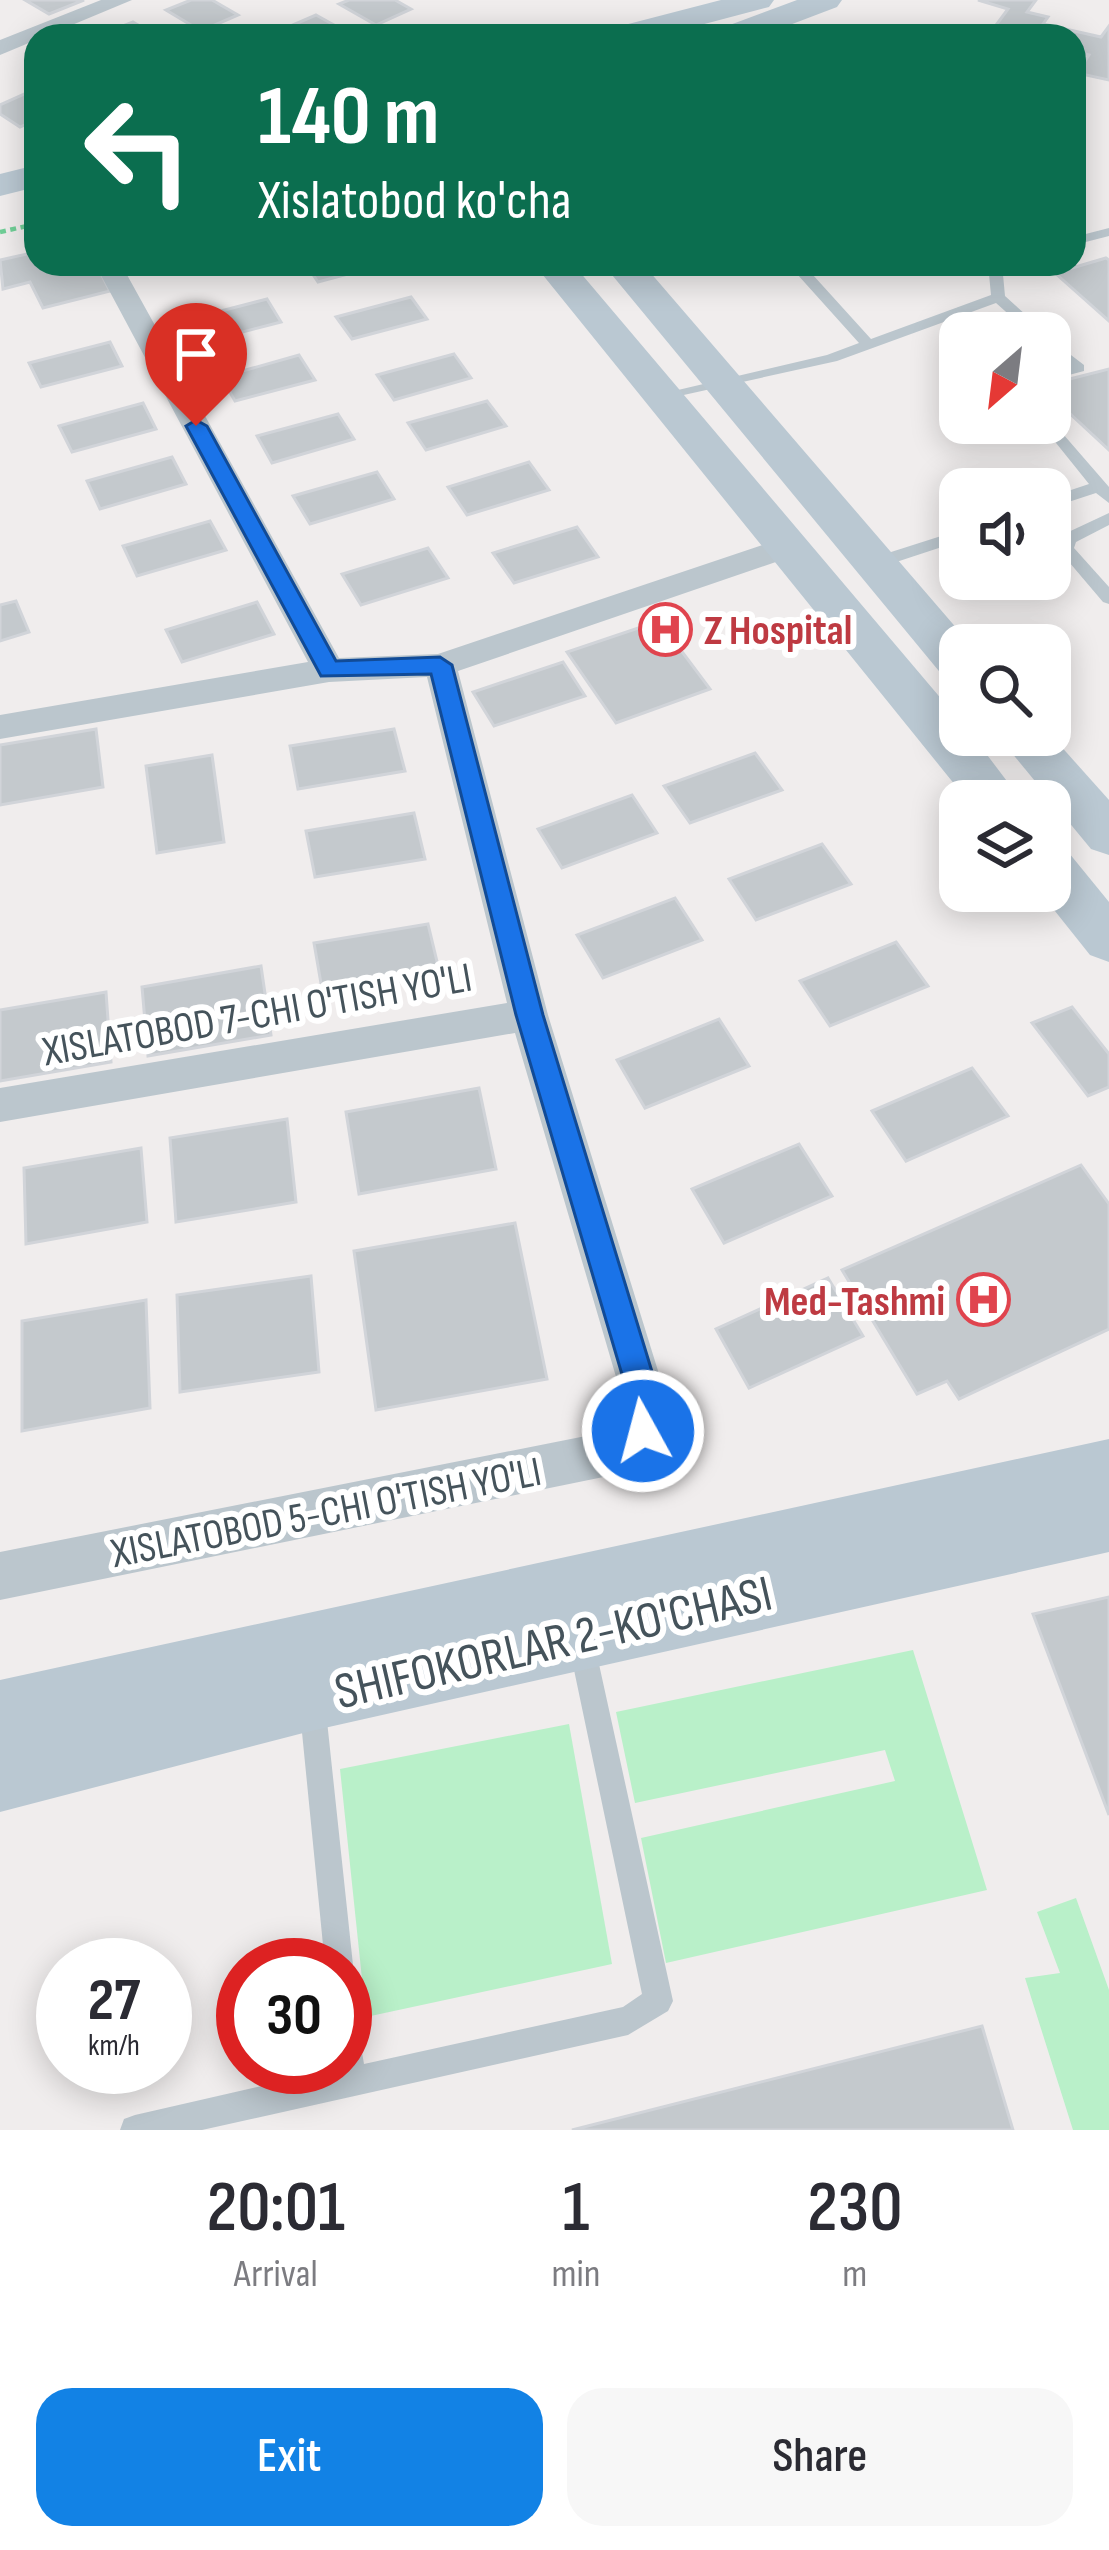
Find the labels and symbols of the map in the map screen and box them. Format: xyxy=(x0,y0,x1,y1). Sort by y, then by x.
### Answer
pin xyxy=(145,303,247,426)
north arrow xyxy=(939,312,1071,444)
hospital icon: Z Hospital xyxy=(637,601,693,657)
place label: Z Hospital xyxy=(704,606,852,657)
street label: XISLATOBOD 7-CHI O'TISH YO'LI xyxy=(38,953,476,1078)
hospital icon: Med-Tashmi xyxy=(956,1272,1012,1328)
place label: Med-Tashmi xyxy=(764,1277,945,1328)
position arrow xyxy=(580,1368,706,1494)
street label: XISLATOBOD 5-CHI O'TISH YO'LI xyxy=(106,1447,546,1580)
street label: SHIFOKORLAR 2-KO'CHASI xyxy=(329,1564,778,1723)
speed limit sign: 30 xyxy=(216,1938,372,2094)

